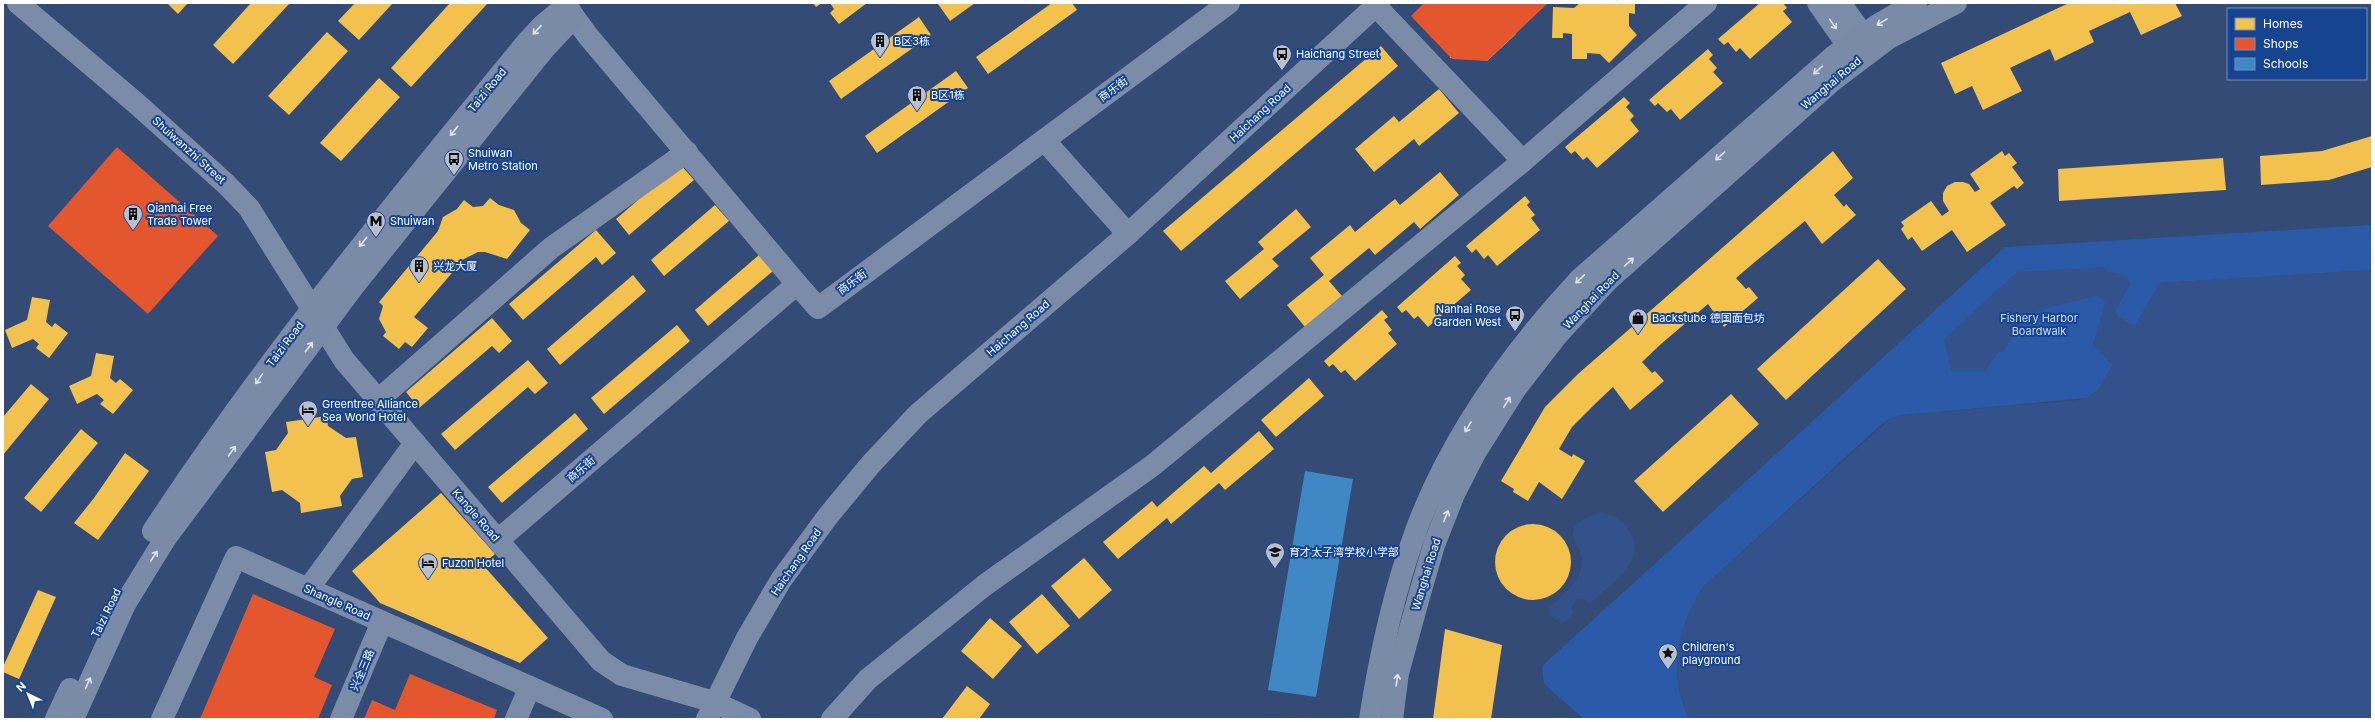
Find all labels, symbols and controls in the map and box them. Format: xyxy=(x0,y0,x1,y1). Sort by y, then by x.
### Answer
legend xyxy=(2227,8,2367,80)
text: Homes xyxy=(2263,16,2303,31)
one-way arrow xyxy=(1829,18,1837,29)
one-way arrow xyxy=(1877,18,1888,26)
one-way arrow xyxy=(533,25,542,35)
building icon: B区3栋 xyxy=(869,30,891,58)
place label: B区3栋 xyxy=(894,34,930,48)
text: Shops xyxy=(2263,36,2299,51)
bus stop icon: Haichang Street xyxy=(1271,43,1293,71)
place label: Haichang Street xyxy=(1296,47,1380,61)
street label: Wanghai Road xyxy=(1798,54,1864,112)
text: Schools xyxy=(2263,56,2308,71)
street label: Taizi Road xyxy=(465,65,509,115)
one-way arrow xyxy=(1812,66,1823,75)
street label: 商乐街 xyxy=(1096,74,1130,104)
street label: Haichang Road xyxy=(1226,81,1294,145)
building icon: B区1栋 xyxy=(906,84,928,112)
place label: B区1栋 xyxy=(931,88,965,102)
street label: Shuiwanzhi Street xyxy=(149,113,229,187)
one-way arrow xyxy=(450,125,459,136)
place label: Shuiwan Metro Station xyxy=(468,146,538,173)
bus stop icon: Shuiwan Metro Station xyxy=(443,148,465,176)
one-way arrow xyxy=(1715,152,1725,161)
place label: Qianhai Free Trade Tower xyxy=(147,201,212,228)
building icon: Qianhai Free Trade Tower xyxy=(122,203,144,231)
metro station icon: Shuiwan xyxy=(365,210,387,238)
place label: Shuiwan xyxy=(390,214,434,228)
one-way arrow xyxy=(359,237,368,248)
building icon: 兴龙大厦 xyxy=(408,255,430,283)
one-way arrow xyxy=(1624,257,1634,266)
place label: 兴龙大厦 xyxy=(433,259,477,273)
street label: 商乐街 xyxy=(835,266,869,298)
street label: Wanghai Road xyxy=(1560,268,1622,332)
one-way arrow xyxy=(1575,274,1585,284)
street label: Haichang Road xyxy=(984,297,1052,359)
place label: Nanhai Rose Garden West xyxy=(1434,302,1501,329)
bus stop icon: Nanhai Rose Garden West xyxy=(1504,304,1526,332)
shop icon: Backstube 德国面包坊 xyxy=(1627,307,1649,335)
place label: Backstube 德国面包坊 xyxy=(1652,311,1765,325)
park label: Fishery Harbor Boardwalk xyxy=(2000,311,2078,338)
street label: Taizi Road xyxy=(263,318,307,370)
one-way arrow xyxy=(305,341,313,352)
one-way arrow xyxy=(255,373,263,384)
one-way arrow xyxy=(1503,396,1511,407)
place label: Greentree Alliance Sea World Hotel xyxy=(322,397,418,424)
hotel icon: Greentree Alliance Sea World Hotel xyxy=(297,399,319,427)
one-way arrow xyxy=(1464,421,1472,433)
one-way arrow xyxy=(228,446,236,457)
street label: 商乐街 xyxy=(564,453,598,485)
street label: Kangle Road xyxy=(449,486,503,544)
one-way arrow xyxy=(1442,510,1450,522)
street label: Haichang Road xyxy=(768,526,824,598)
street label: Wanghai Road xyxy=(1408,536,1444,612)
school or university icon: 育才太子湾学校小学部 xyxy=(1264,541,1286,569)
place label: 育才太子湾学校小学部 xyxy=(1289,545,1399,559)
one-way arrow xyxy=(150,551,158,562)
hotel icon: Fuzon Hotel xyxy=(417,552,439,580)
place label: Fuzon Hotel xyxy=(442,556,504,570)
street label: Shangle Road xyxy=(301,581,373,623)
street label: Taizi Road xyxy=(88,586,124,640)
place label: Children's playground xyxy=(1682,640,1740,667)
place icon: Children's playground xyxy=(1657,642,1679,670)
street label: 兴全三路 xyxy=(347,647,377,693)
north arrow xyxy=(8,674,48,714)
one-way arrow xyxy=(1393,674,1401,687)
one-way arrow xyxy=(85,678,93,690)
text: N xyxy=(13,679,29,695)

